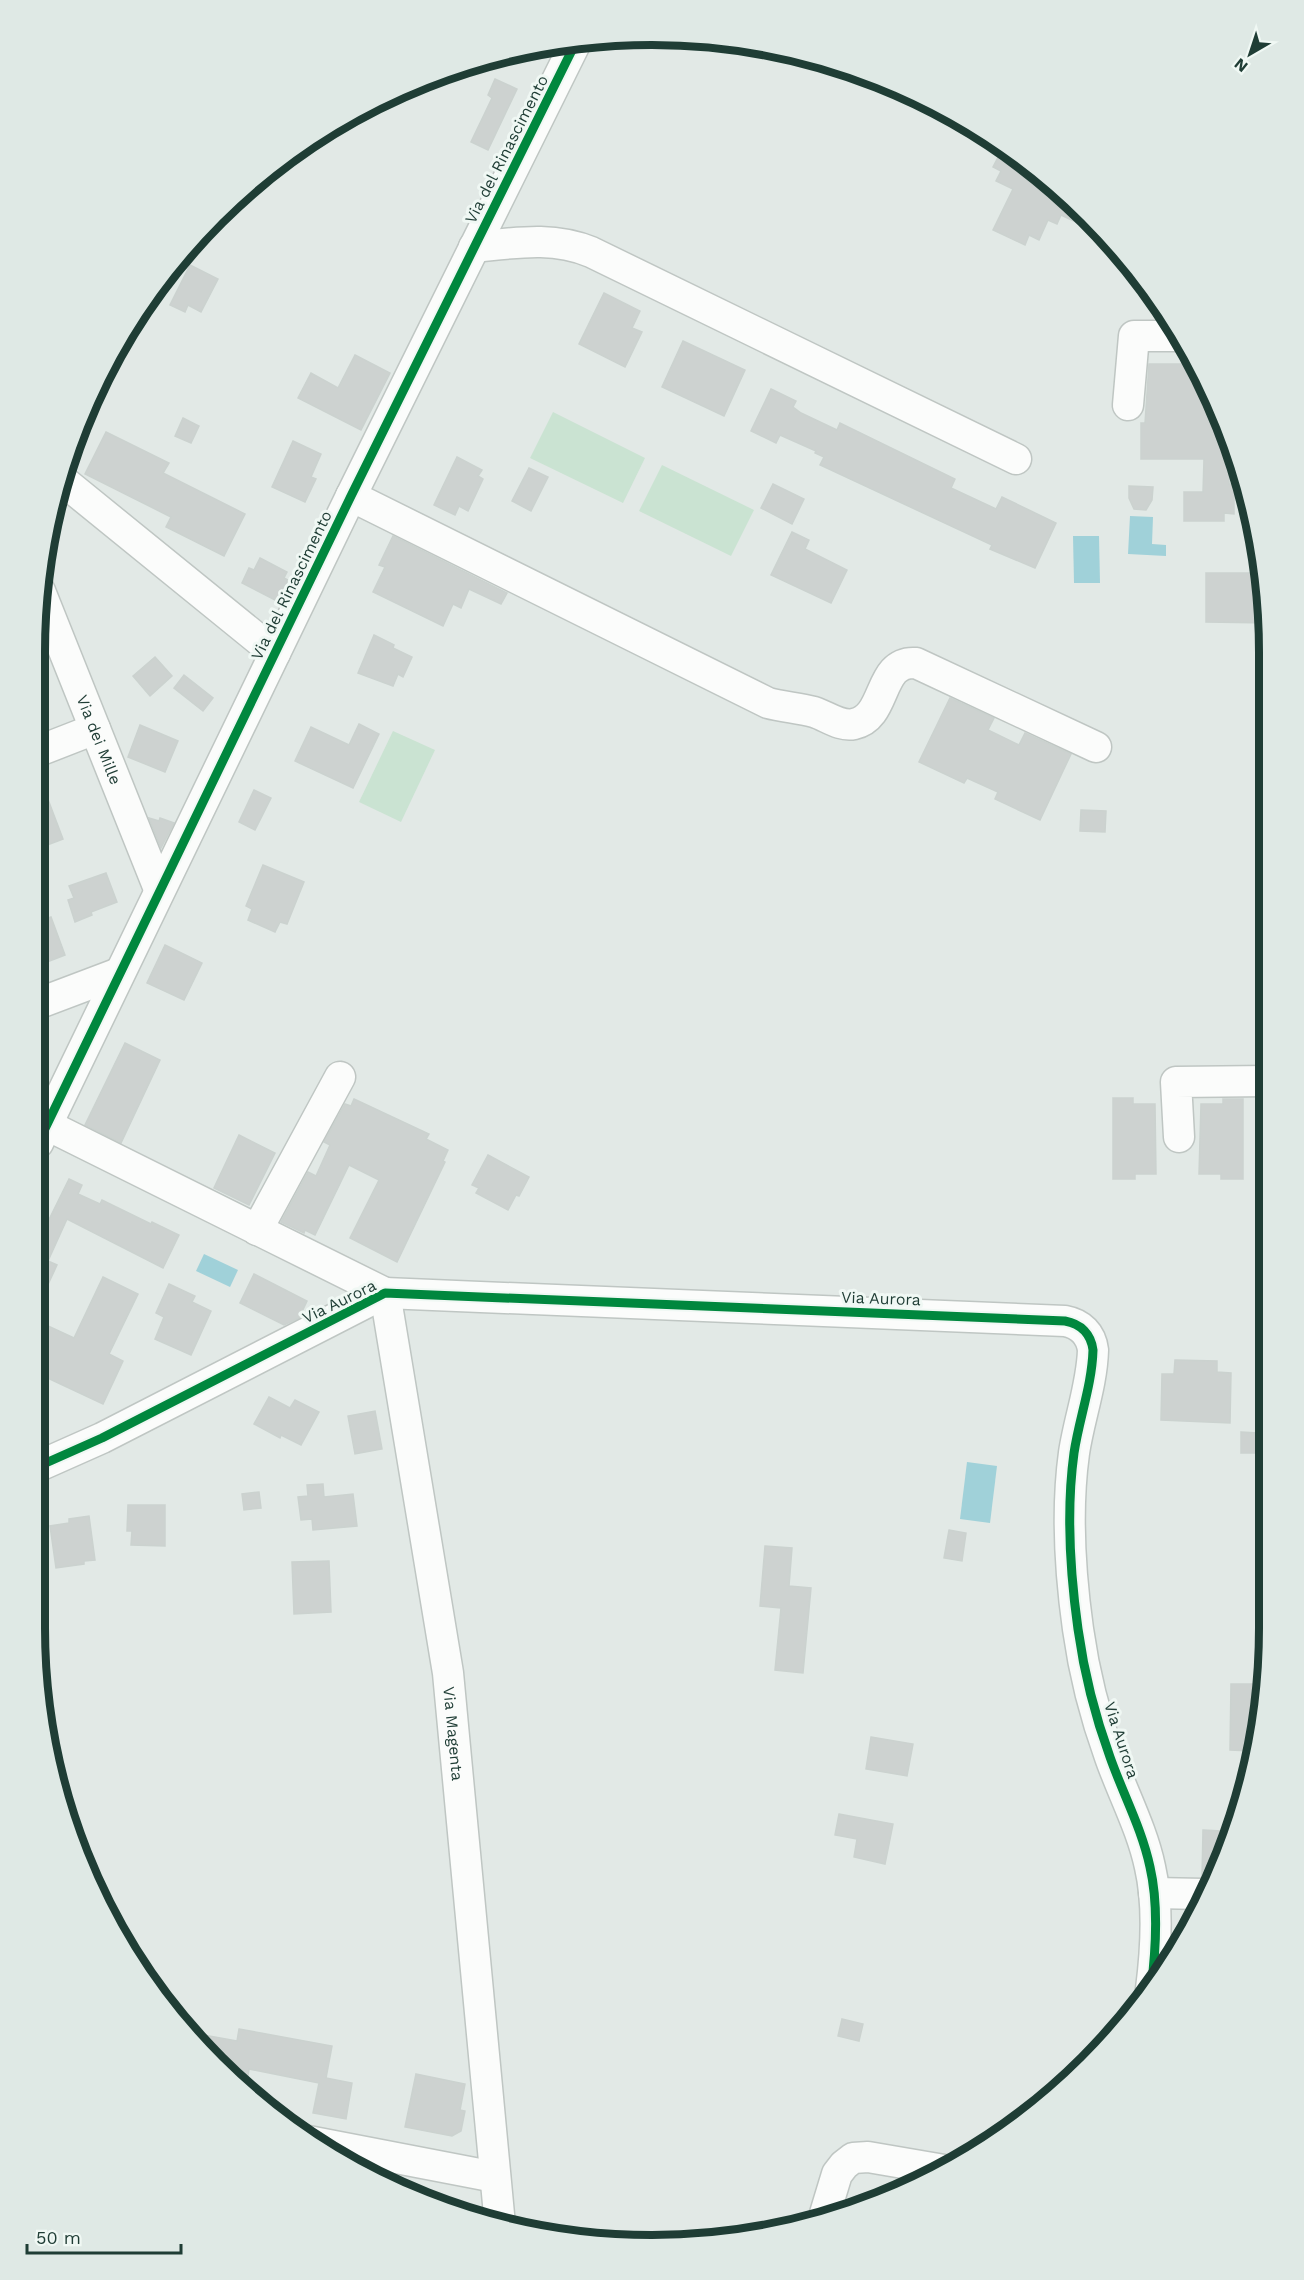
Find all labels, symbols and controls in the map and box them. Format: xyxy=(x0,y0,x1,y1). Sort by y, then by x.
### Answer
north arrow xyxy=(1220,24,1280,84)
text: N xyxy=(1230,54,1251,76)
street label: Via del Rinascimento xyxy=(461,72,552,227)
street label: Via del Rinascimento xyxy=(247,507,336,663)
street label: Via dei Mille xyxy=(72,692,125,787)
street label: Via Aurora xyxy=(299,1275,379,1327)
street label: Via Aurora xyxy=(841,1288,921,1309)
street label: Via Magenta xyxy=(439,1686,467,1782)
street label: Via Aurora xyxy=(1100,1699,1143,1781)
scale bar xyxy=(27,2217,182,2255)
text: 50 m xyxy=(36,2227,81,2248)

